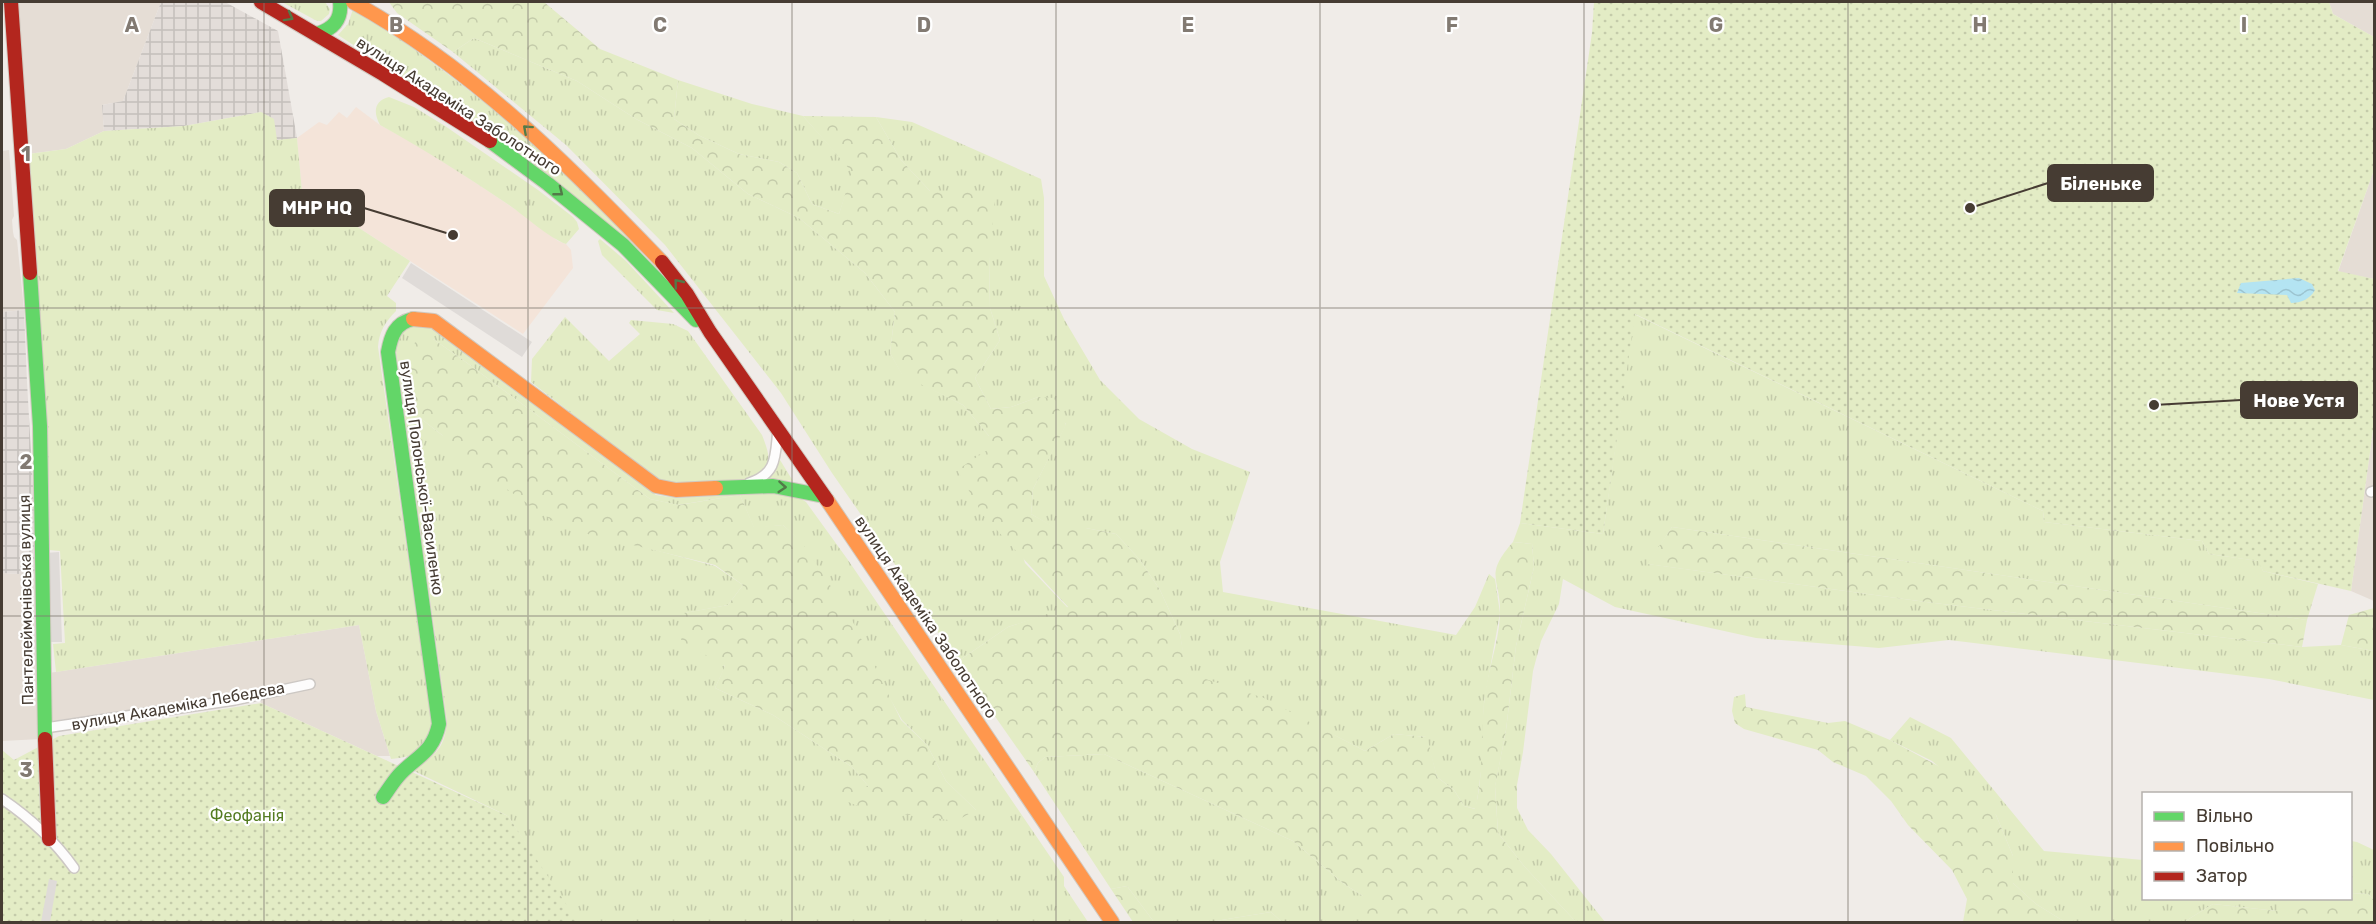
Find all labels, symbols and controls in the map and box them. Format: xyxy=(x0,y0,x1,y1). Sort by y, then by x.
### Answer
one-way arrow xyxy=(283,10,293,21)
text: A xyxy=(125,13,140,37)
text: B xyxy=(389,13,403,37)
text: C xyxy=(653,13,667,37)
text: D xyxy=(917,13,931,37)
text: E xyxy=(1182,13,1194,37)
text: F xyxy=(1446,13,1458,37)
text: G xyxy=(1709,13,1723,37)
text: H xyxy=(1973,13,1987,37)
text: I xyxy=(2241,13,2247,37)
street label: вулиця Академіка Заболотного xyxy=(353,33,565,179)
one-way arrow xyxy=(523,125,534,136)
text: 1 xyxy=(21,142,31,166)
callout: Біленьке xyxy=(2048,165,2153,201)
text: Біленьке xyxy=(2060,173,2142,195)
one-way arrow xyxy=(552,185,563,196)
callout: MHP HQ xyxy=(270,190,364,226)
text: MHP HQ xyxy=(282,197,352,219)
one-way arrow xyxy=(675,279,686,290)
street label: вулиця Полонської-Василенко xyxy=(396,360,448,596)
callout: Нове Устя xyxy=(2241,382,2357,418)
text: Нове Устя xyxy=(2253,390,2345,412)
text: 2 xyxy=(20,450,33,474)
one-way arrow xyxy=(777,480,786,493)
street label: Пантелеймонівська вулиця xyxy=(15,494,37,706)
street label: вулиця Академіка Заболотного xyxy=(851,512,1001,722)
street label: вулиця Академіка Лебедєва xyxy=(70,678,286,734)
text: 3 xyxy=(19,758,33,782)
legend xyxy=(2142,792,2352,900)
text: Вільно xyxy=(2196,805,2253,827)
park label: Феофанія xyxy=(210,806,284,825)
text: Повільно xyxy=(2196,835,2274,857)
text: Затор xyxy=(2196,865,2247,887)

